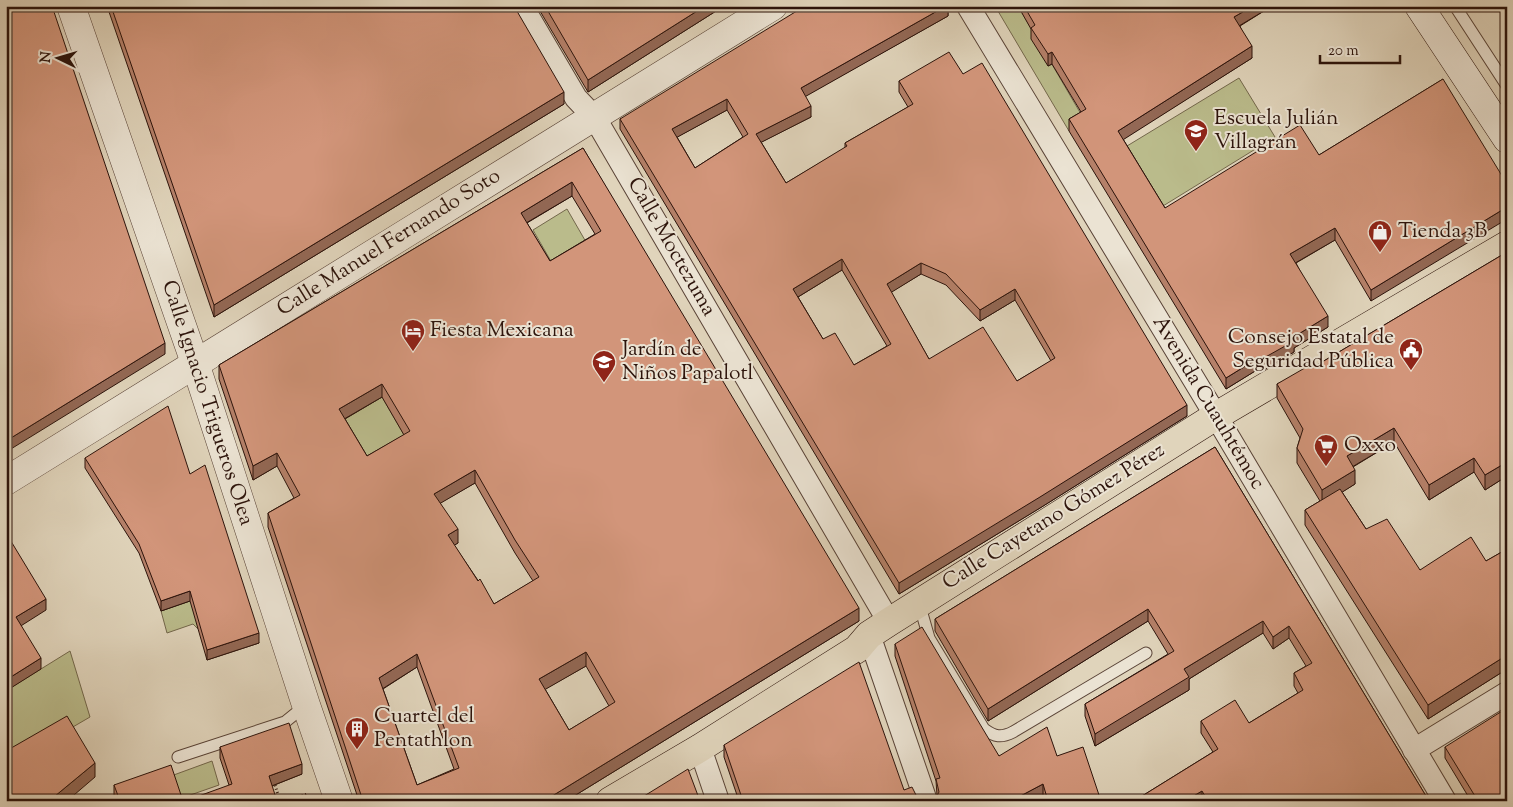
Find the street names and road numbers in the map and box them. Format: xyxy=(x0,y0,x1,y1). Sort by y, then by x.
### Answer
street label: Calle Manuel Fernando Soto xyxy=(271,162,507,324)
street label: Calle Moctezuma xyxy=(619,172,723,322)
street label: Calle Ignacio Trigueros Olea xyxy=(153,277,261,530)
street label: Avenida Cuauhtémoc xyxy=(1144,310,1272,496)
street label: Calle Cayetano Gómez Pérez xyxy=(937,436,1171,598)

